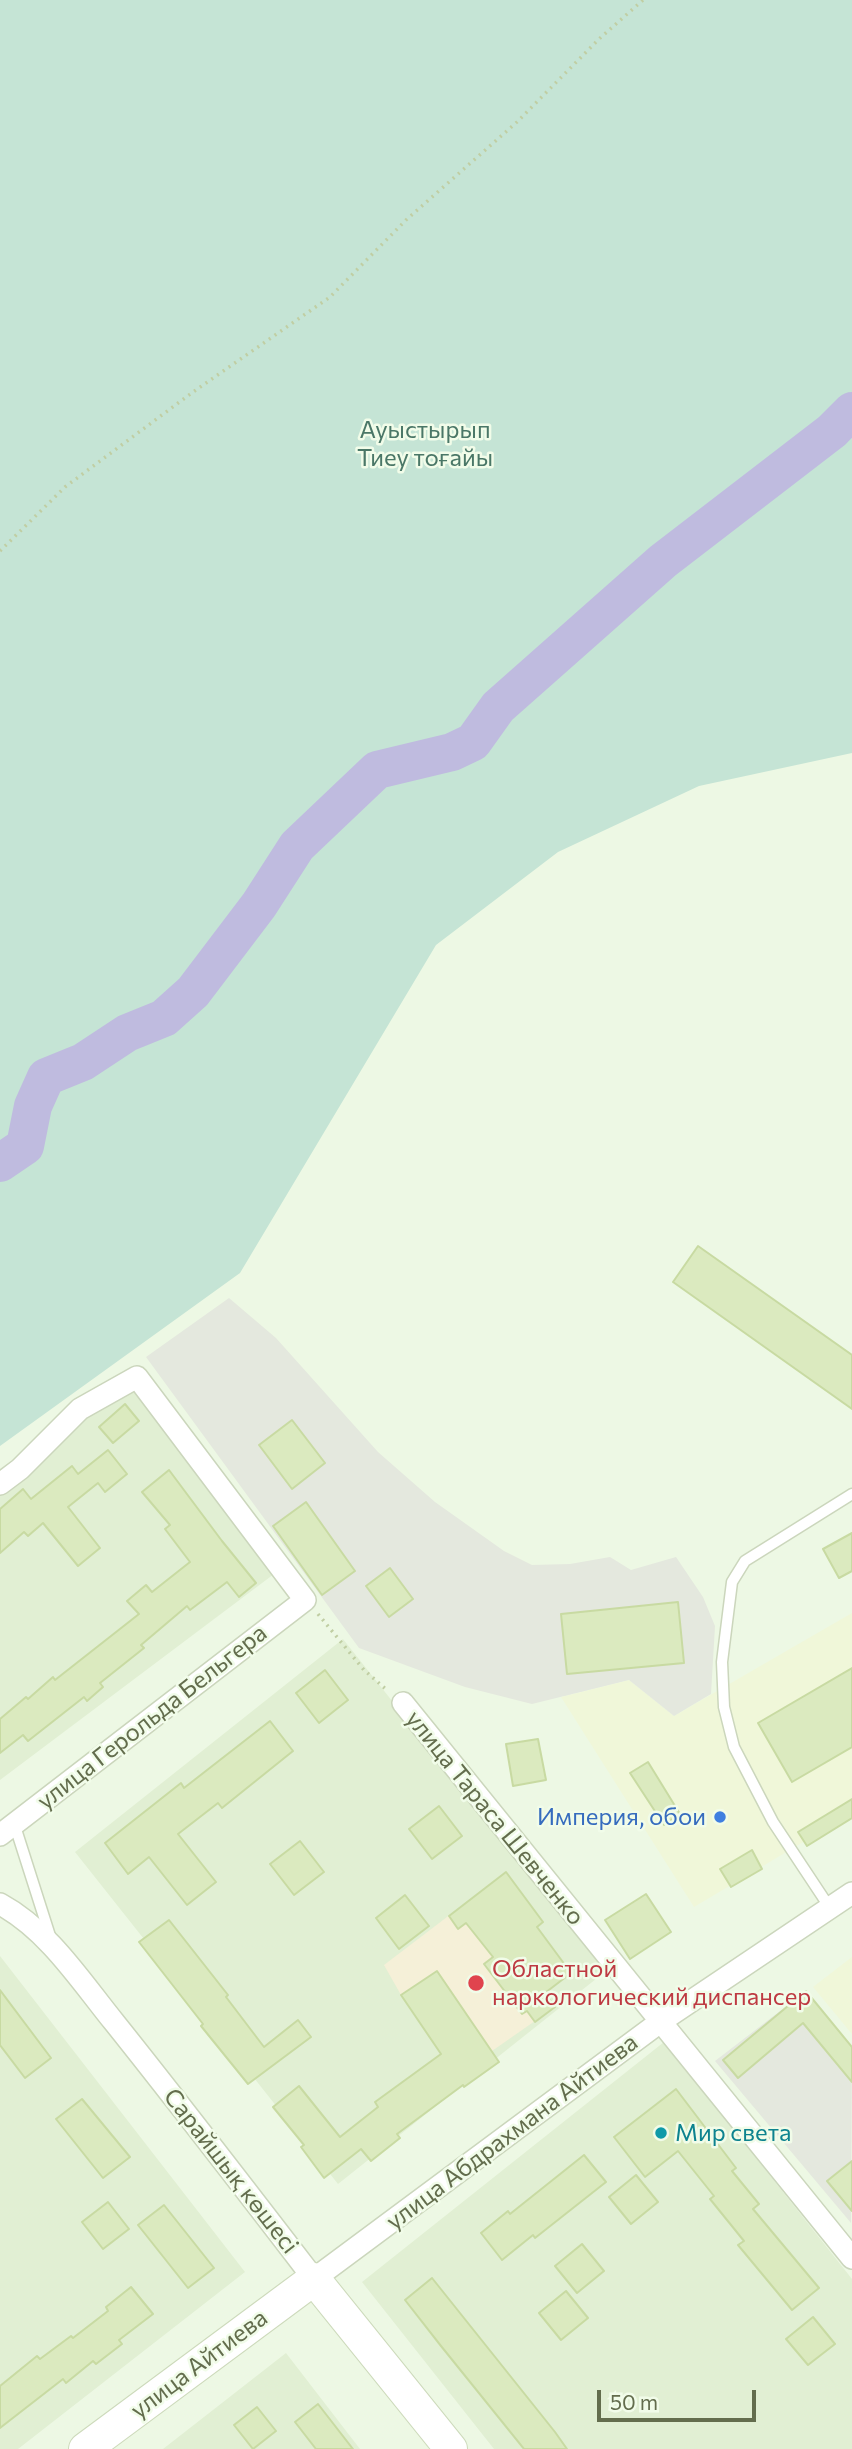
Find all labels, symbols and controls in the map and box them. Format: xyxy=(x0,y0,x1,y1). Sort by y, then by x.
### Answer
park label: Ауыстырып Тиеу тоғайы xyxy=(357,416,493,472)
street label: улица Герольда Бельгера xyxy=(31,1618,273,1816)
street label: улица Тараса Шевченко xyxy=(400,1705,590,1931)
place label: Империя, обои xyxy=(537,1803,706,1831)
marker: Империя, обои xyxy=(712,1809,728,1825)
place label: Областной наркологический диспансер xyxy=(492,1955,811,2011)
marker: Областной наркологический диспансер xyxy=(466,1973,486,1993)
street label: улица Абдрахмана Айтиева xyxy=(381,2028,643,2236)
street label: Сарайшық көшесі xyxy=(158,2083,304,2259)
place label: Мир света xyxy=(675,2119,791,2147)
marker: Мир света xyxy=(653,2125,669,2141)
street label: улица Айтиева xyxy=(125,2303,273,2425)
scale bar xyxy=(600,2376,759,2420)
text: 50 m xyxy=(610,2389,658,2414)

